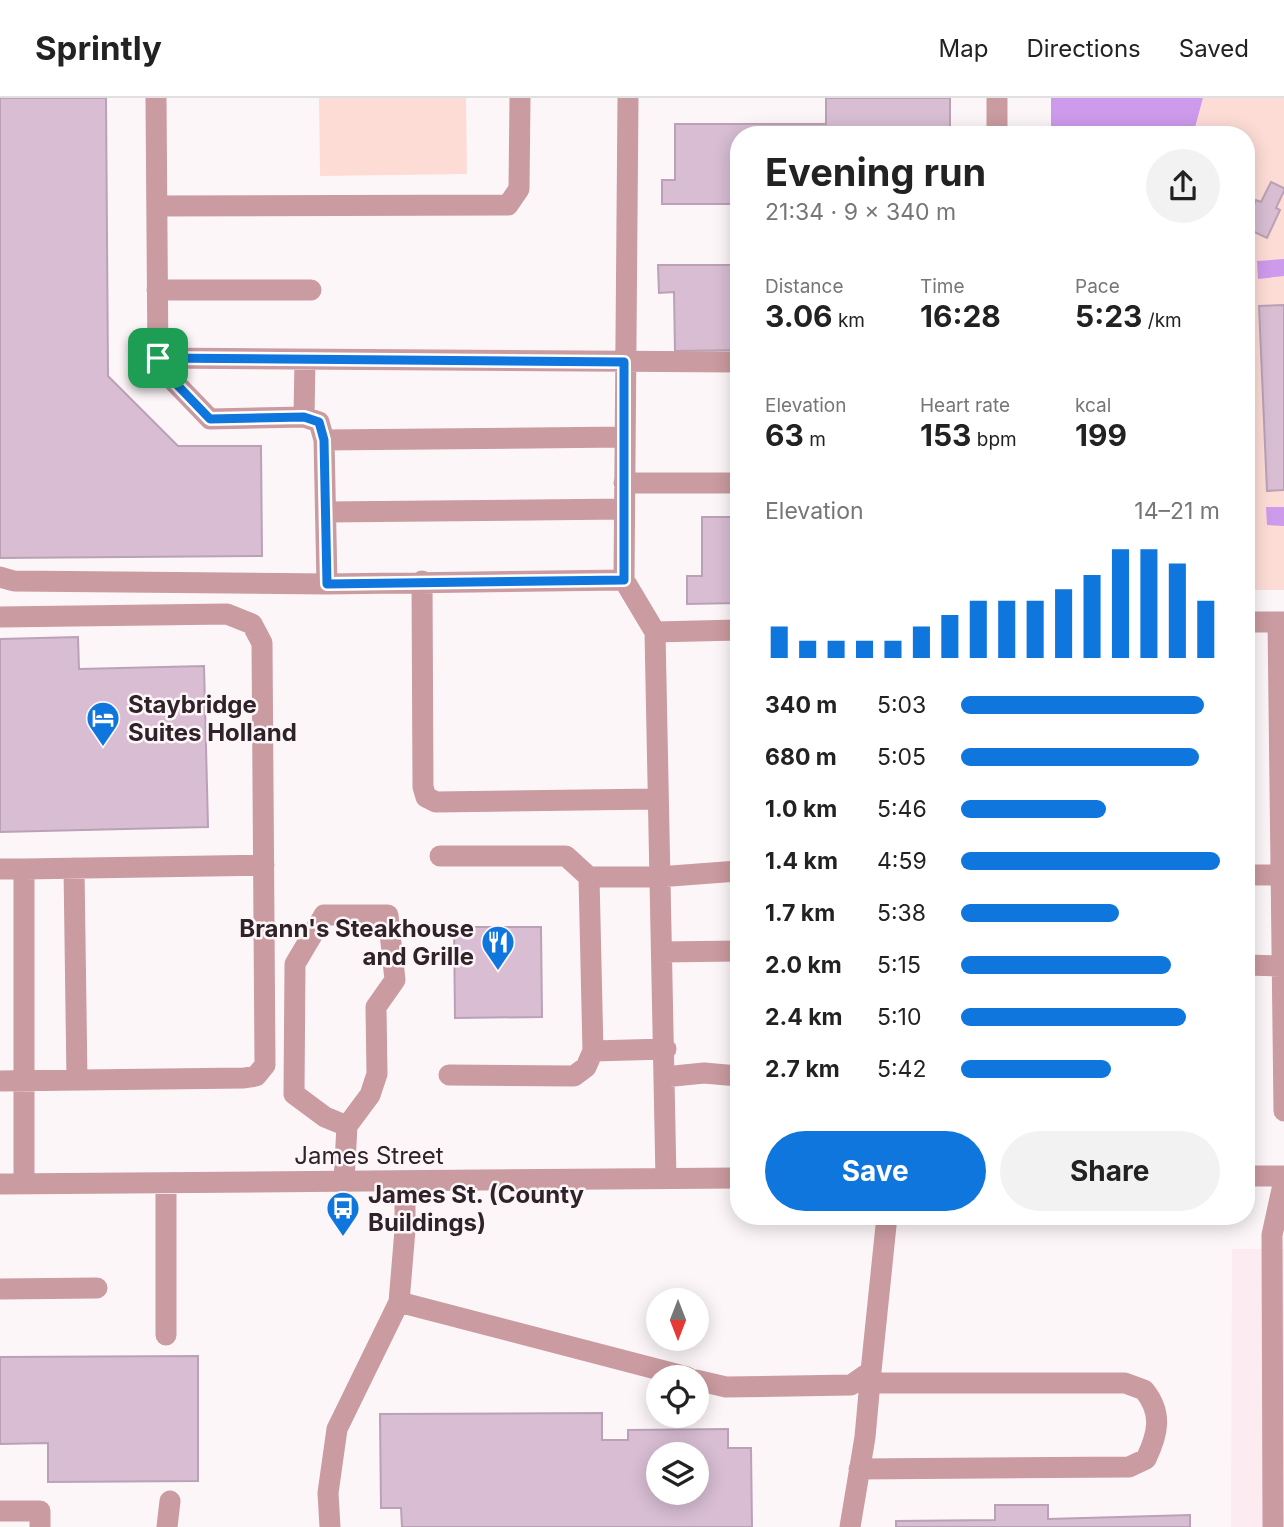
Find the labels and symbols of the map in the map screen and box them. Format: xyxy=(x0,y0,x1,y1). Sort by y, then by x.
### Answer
pin xyxy=(128,328,188,388)
place label: Staybridge Suites Holland xyxy=(128,690,297,747)
hotel icon: Staybridge Suites Holland xyxy=(84,699,122,748)
place label: Brann's Steakhouse and Grille xyxy=(239,914,474,971)
restaurant icon: Brann's Steakhouse and Grille xyxy=(479,923,517,972)
street label: James Street xyxy=(294,1141,444,1170)
place label: James St. (County Buildings) xyxy=(368,1180,584,1237)
bus stop icon: James St. (County Buildings) xyxy=(324,1189,362,1238)
north arrow xyxy=(646,1288,709,1351)

